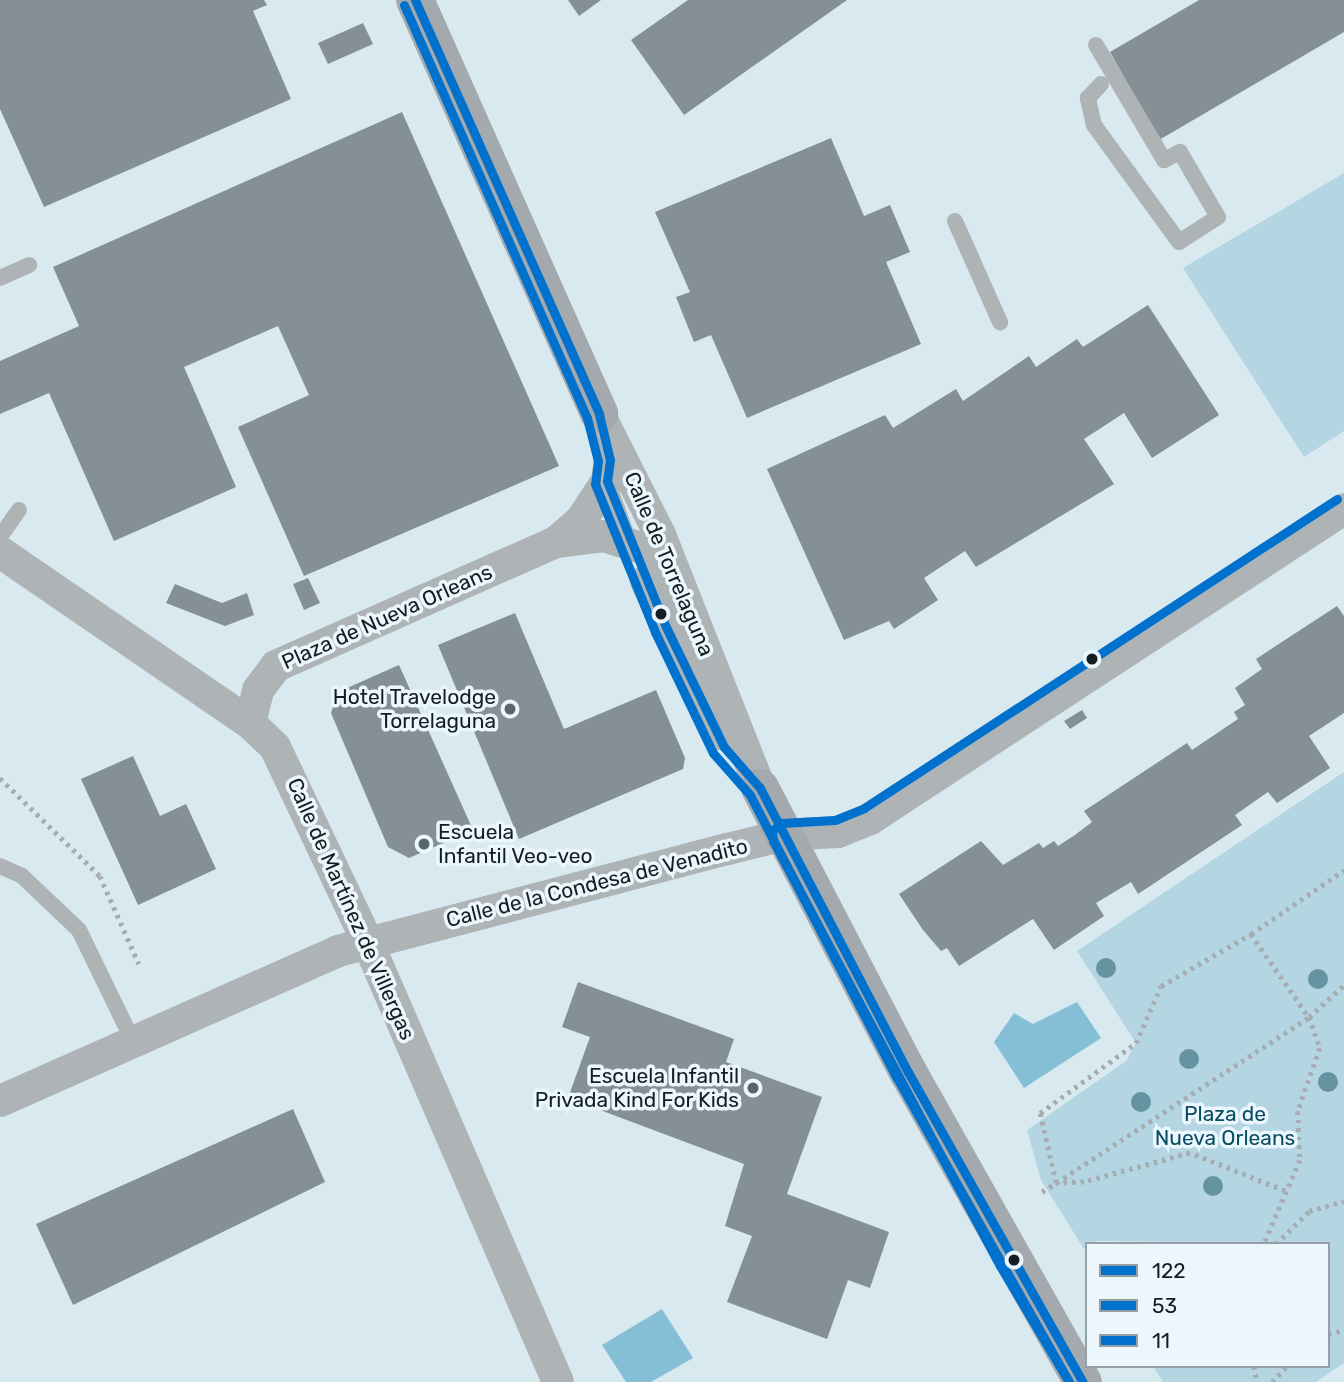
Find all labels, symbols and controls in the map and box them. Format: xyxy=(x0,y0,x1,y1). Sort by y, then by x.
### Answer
street label: Calle de Torrelaguna xyxy=(619,468,719,660)
street label: Plaza de Nueva Orleans xyxy=(278,559,496,675)
unlabelled marker xyxy=(654,607,668,621)
unlabelled marker xyxy=(1085,652,1099,666)
place label: Hotel Travelodge Torrelaguna xyxy=(332,684,496,734)
marker: Hotel Travelodge Torrelaguna xyxy=(502,701,518,717)
street label: Calle de Martínez de Villergas xyxy=(282,774,420,1044)
place label: Escuela Infantil Veo-veo xyxy=(438,819,593,869)
street label: Calle de la Condesa de Venadito xyxy=(443,833,751,933)
marker: Escuela Infantil Veo-veo xyxy=(416,836,432,852)
place label: Escuela Infantil Privada Kind For Kids xyxy=(534,1063,739,1113)
marker: Escuela Infantil Privada Kind For Kids xyxy=(745,1080,761,1096)
park label: Plaza de Nueva Orleans xyxy=(1155,1101,1295,1151)
legend xyxy=(1085,1242,1330,1368)
unlabelled marker xyxy=(1007,1253,1021,1267)
text: 122 xyxy=(1152,1258,1186,1283)
text: 53 xyxy=(1152,1293,1177,1318)
text: 11 xyxy=(1152,1328,1170,1353)

